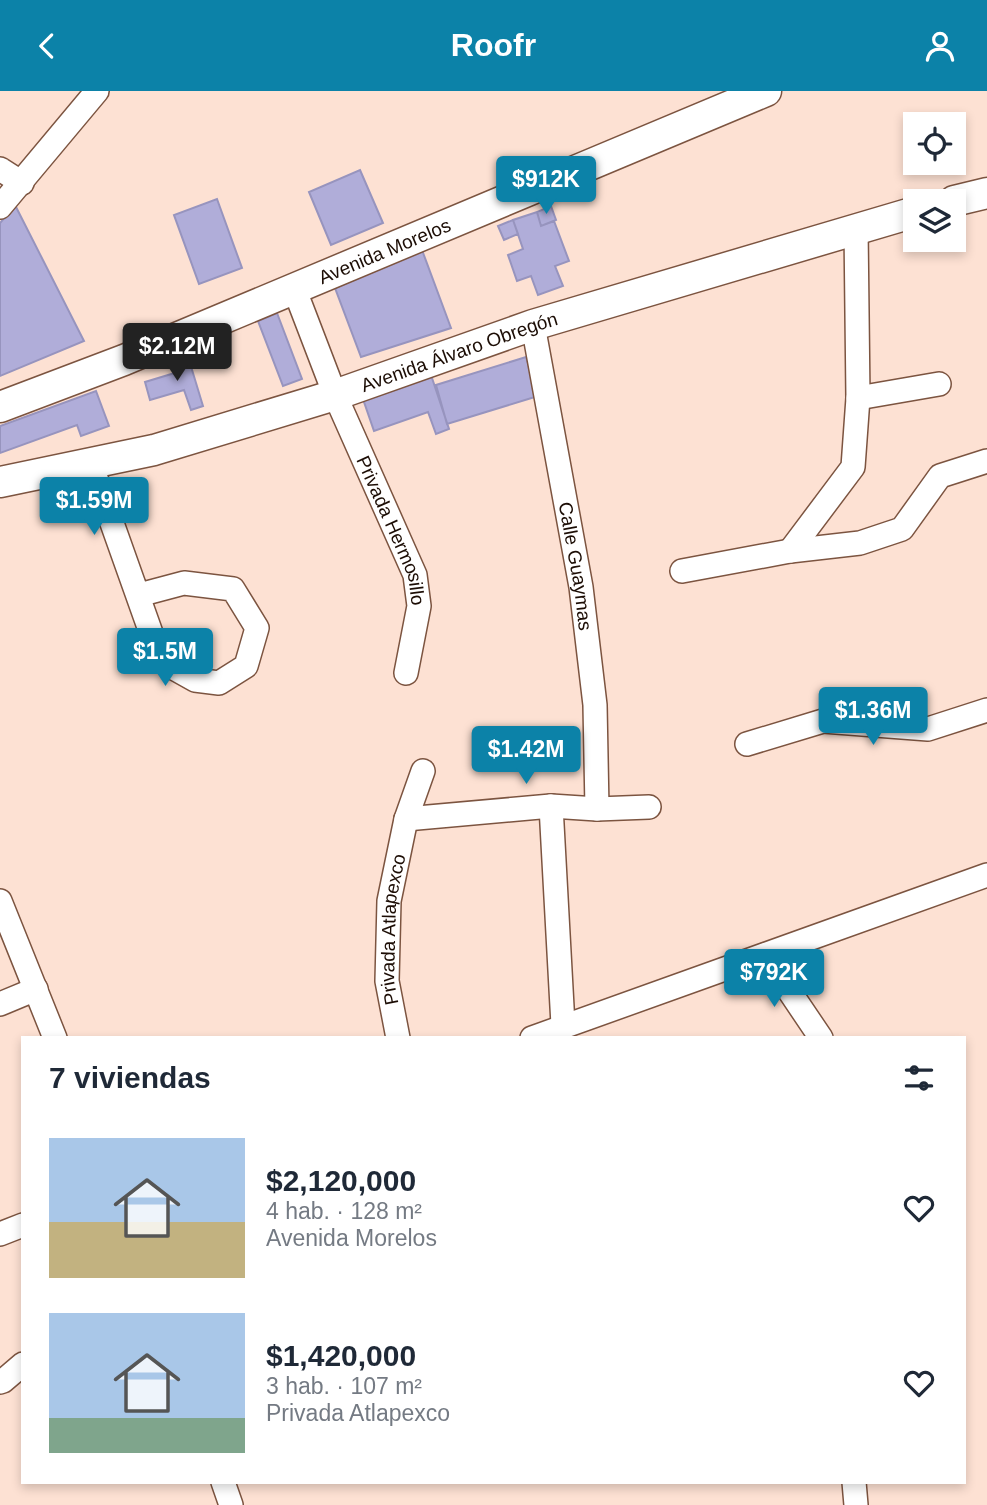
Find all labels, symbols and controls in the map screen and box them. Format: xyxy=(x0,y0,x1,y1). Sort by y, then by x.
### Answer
icon: back xyxy=(28,27,66,65)
text: Roofr xyxy=(451,27,536,63)
icon: person xyxy=(921,27,959,65)
map controls xyxy=(903,112,966,252)
button: locate xyxy=(903,112,966,175)
pin: $912K xyxy=(497,157,595,216)
text: $912K xyxy=(512,166,580,192)
button: layers xyxy=(903,189,966,252)
street label: Avenida Morelos xyxy=(315,214,454,288)
street label: Avenida Álvaro Obregón xyxy=(358,308,560,396)
pin: $2.12M xyxy=(120,323,234,383)
text: $2.12M xyxy=(139,333,215,359)
street label: Privada Hermosillo xyxy=(352,453,429,606)
pin: $1.59M xyxy=(37,477,151,537)
text: $1.59M xyxy=(56,487,132,513)
street label: Calle Guaymas xyxy=(555,500,596,632)
pin: $1.5M xyxy=(116,629,214,688)
text: $1.5M xyxy=(133,638,197,664)
pin: $1.36M xyxy=(816,687,930,747)
text: $1.36M xyxy=(835,697,911,723)
pin: $1.42M xyxy=(469,727,583,786)
text: $1.42M xyxy=(488,736,564,762)
street label: Privada Atlapexco xyxy=(377,852,410,1007)
pin: $792K xyxy=(725,949,823,1009)
text: $792K xyxy=(740,959,808,985)
icon: filters xyxy=(900,1059,938,1097)
text: 7 viviendas xyxy=(49,1061,211,1094)
text: $2,120,000 xyxy=(266,1164,416,1197)
icon: home xyxy=(105,1166,189,1250)
icon: heart xyxy=(900,1189,938,1227)
text: 4 hab. · 128 m² xyxy=(266,1198,422,1224)
text: Avenida Morelos xyxy=(266,1225,437,1251)
text: $1,420,000 xyxy=(266,1339,416,1372)
icon: home xyxy=(105,1341,189,1425)
icon: heart xyxy=(900,1364,938,1402)
text: 3 hab. · 107 m² xyxy=(266,1373,422,1399)
text: Privada Atlapexco xyxy=(266,1400,450,1426)

